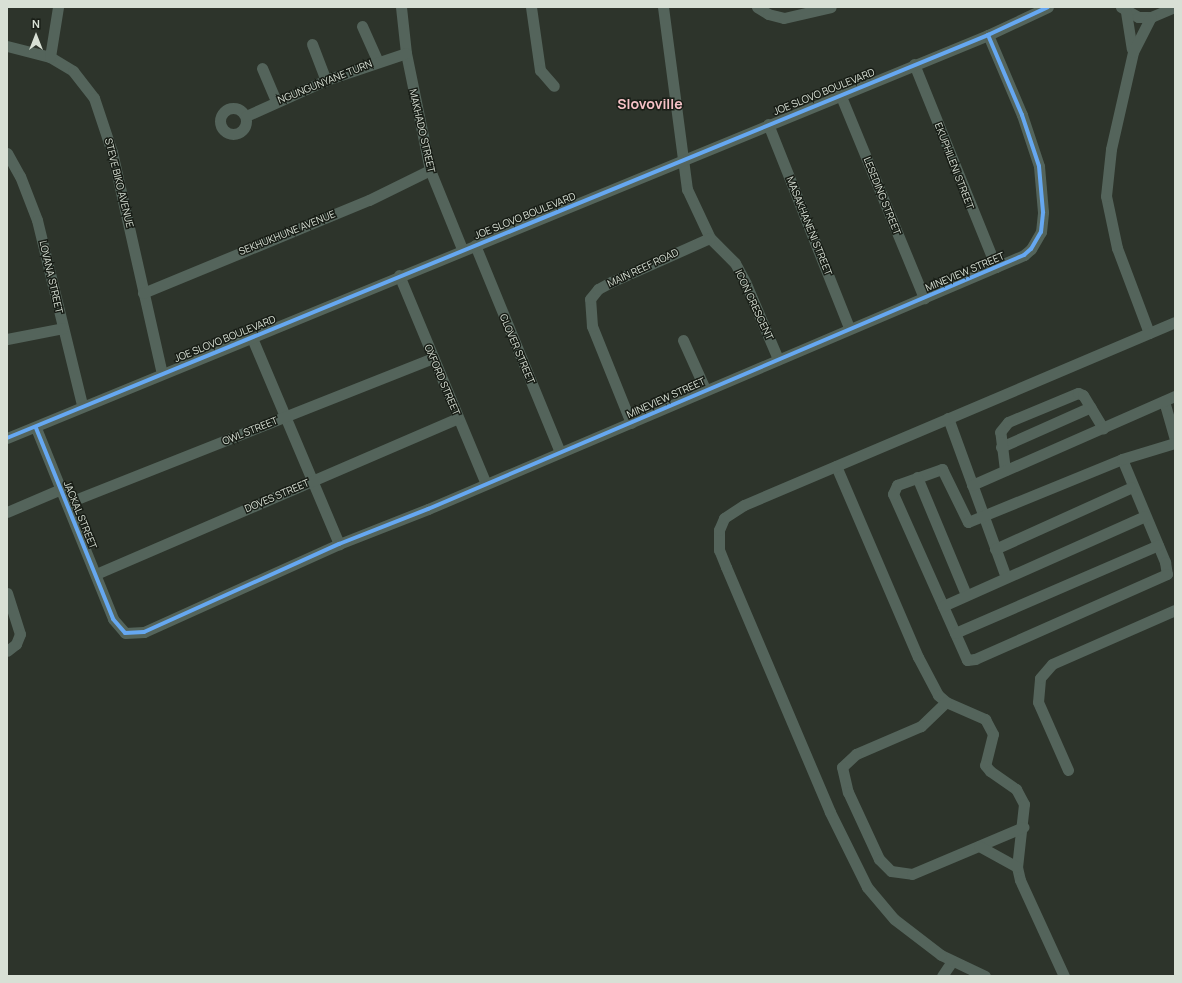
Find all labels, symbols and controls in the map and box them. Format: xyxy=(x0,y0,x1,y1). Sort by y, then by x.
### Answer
north arrow xyxy=(16,16,56,56)
text: N xyxy=(32,16,40,31)
street label: NGUNGUNYANE TURN xyxy=(276,58,374,106)
street label: JOE SLOVO BOULEVARD xyxy=(771,66,877,118)
street label: MAKHADO STREET xyxy=(407,88,437,174)
district label: Slovoville xyxy=(617,96,683,112)
street label: EKUPHILENI STREET xyxy=(932,121,976,211)
street label: STEVE BIKO AVENUE xyxy=(102,137,136,229)
street label: LESEDING STREET xyxy=(861,155,903,237)
street label: MASAKHANENI STREET xyxy=(784,175,834,277)
street label: JOE SLOVO BOULEVARD xyxy=(472,190,578,242)
street label: SEKHUKHUNE AVENUE xyxy=(237,208,337,258)
street label: LOVANA STREET xyxy=(37,239,65,315)
street label: MAIN REEF ROAD xyxy=(606,246,680,290)
street label: MINEVIEW STREET xyxy=(924,250,1006,294)
street label: ICON CRESCENT xyxy=(732,268,776,342)
street label: CLOVER STREET xyxy=(497,312,537,386)
street label: JOE SLOVO BOULEVARD xyxy=(172,313,278,365)
street label: OXFORD STREET xyxy=(422,343,462,417)
street label: MINEVIEW STREET xyxy=(625,375,707,421)
street label: OWL STREET xyxy=(220,414,280,448)
street label: DOVES STREET xyxy=(243,477,311,515)
street label: JACKAL STREET xyxy=(61,479,99,551)

